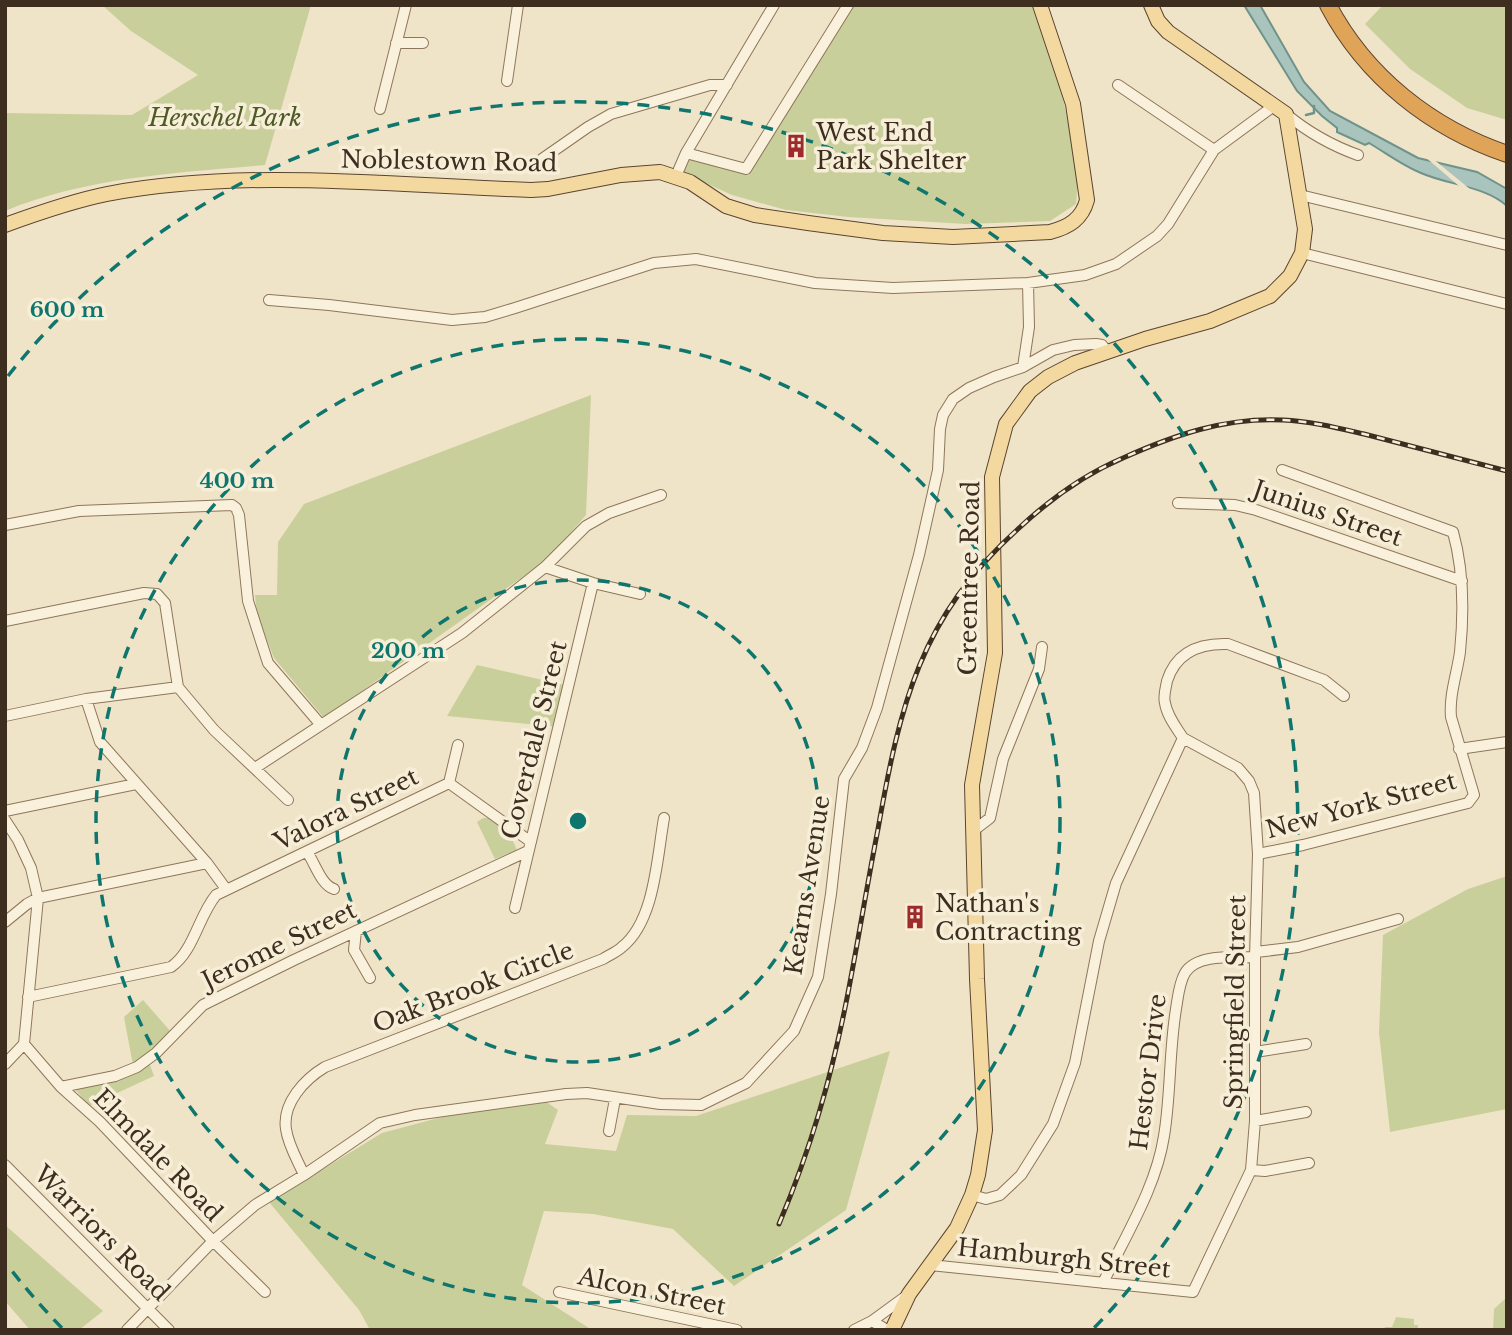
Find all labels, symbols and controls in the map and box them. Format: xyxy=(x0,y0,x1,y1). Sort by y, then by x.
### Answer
park label: Herschel Park xyxy=(148,103,301,132)
place label: West End Park Shelter xyxy=(815,118,967,175)
building icon: West End Park Shelter xyxy=(782,132,810,160)
street label: Noblestown Road xyxy=(340,145,558,177)
text: 600 m xyxy=(30,297,104,323)
text: 400 m xyxy=(200,468,274,494)
street label: Junius Street xyxy=(1247,473,1406,552)
street label: Greentree Road xyxy=(953,480,985,676)
text: 200 m xyxy=(371,638,445,664)
street label: Coverdale Street xyxy=(495,638,573,842)
street label: Valora Street xyxy=(268,762,423,857)
street label: New York Street xyxy=(1263,766,1459,844)
street label: Kearns Avenue xyxy=(778,793,836,977)
centre of rings xyxy=(566,809,590,833)
place label: Nathan's Contracting xyxy=(935,889,1082,946)
street label: Springfield Street xyxy=(1219,894,1251,1110)
street label: Jerome Street xyxy=(194,895,361,996)
building icon: Nathan's Contracting xyxy=(901,903,929,931)
street label: Oak Brook Circle xyxy=(369,935,577,1039)
street label: Hestor Drive xyxy=(1124,992,1172,1152)
street label: Elmdale Road xyxy=(88,1083,228,1227)
street label: Warriors Road xyxy=(28,1159,176,1307)
street label: Hamburgh Street xyxy=(956,1232,1172,1284)
street label: Alcon Street xyxy=(574,1261,729,1321)

